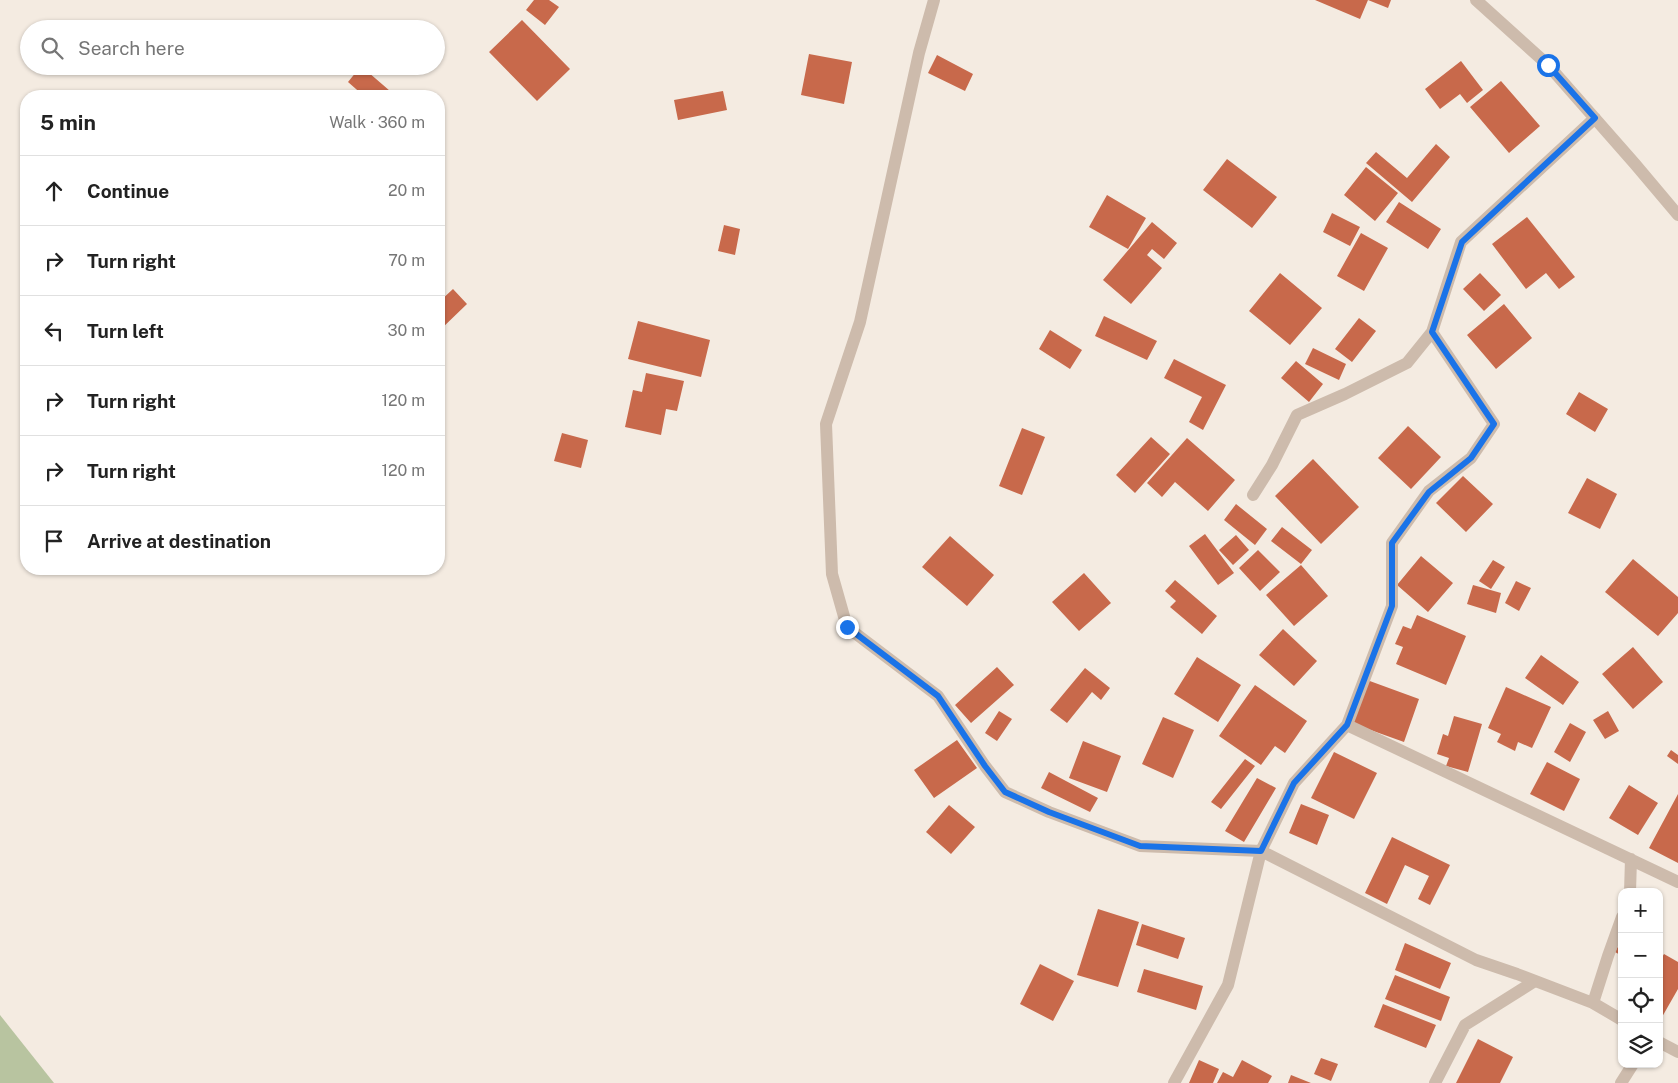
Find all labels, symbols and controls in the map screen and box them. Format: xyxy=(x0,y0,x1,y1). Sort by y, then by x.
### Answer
search box xyxy=(20,20,445,75)
icon: search xyxy=(38,34,66,62)
text: Search here xyxy=(78,37,185,59)
route start xyxy=(1537,54,1560,77)
text: 5 min xyxy=(40,110,96,135)
text: Walk · 360 m xyxy=(329,113,425,132)
icon: ahead xyxy=(40,177,68,205)
text: Continue xyxy=(87,180,169,202)
text: 20 m xyxy=(388,181,425,200)
icon: right xyxy=(40,247,68,275)
text: Turn right xyxy=(87,250,176,272)
text: 70 m xyxy=(388,251,425,270)
icon: left xyxy=(40,317,68,345)
text: Turn left xyxy=(87,320,164,342)
text: 30 m xyxy=(388,321,425,340)
icon: right xyxy=(40,387,68,415)
text: Turn right xyxy=(87,390,176,412)
text: 120 m xyxy=(381,391,425,410)
icon: right xyxy=(40,457,68,485)
text: Turn right xyxy=(87,460,176,482)
text: 120 m xyxy=(381,461,425,480)
icon: arrive xyxy=(40,527,68,555)
text: Arrive at destination xyxy=(87,530,271,552)
route end xyxy=(836,616,859,639)
map controls xyxy=(1618,888,1663,1068)
button: + xyxy=(1618,888,1663,933)
button: − xyxy=(1618,933,1663,978)
button: locate xyxy=(1618,978,1663,1023)
button: layers xyxy=(1618,1023,1663,1068)

